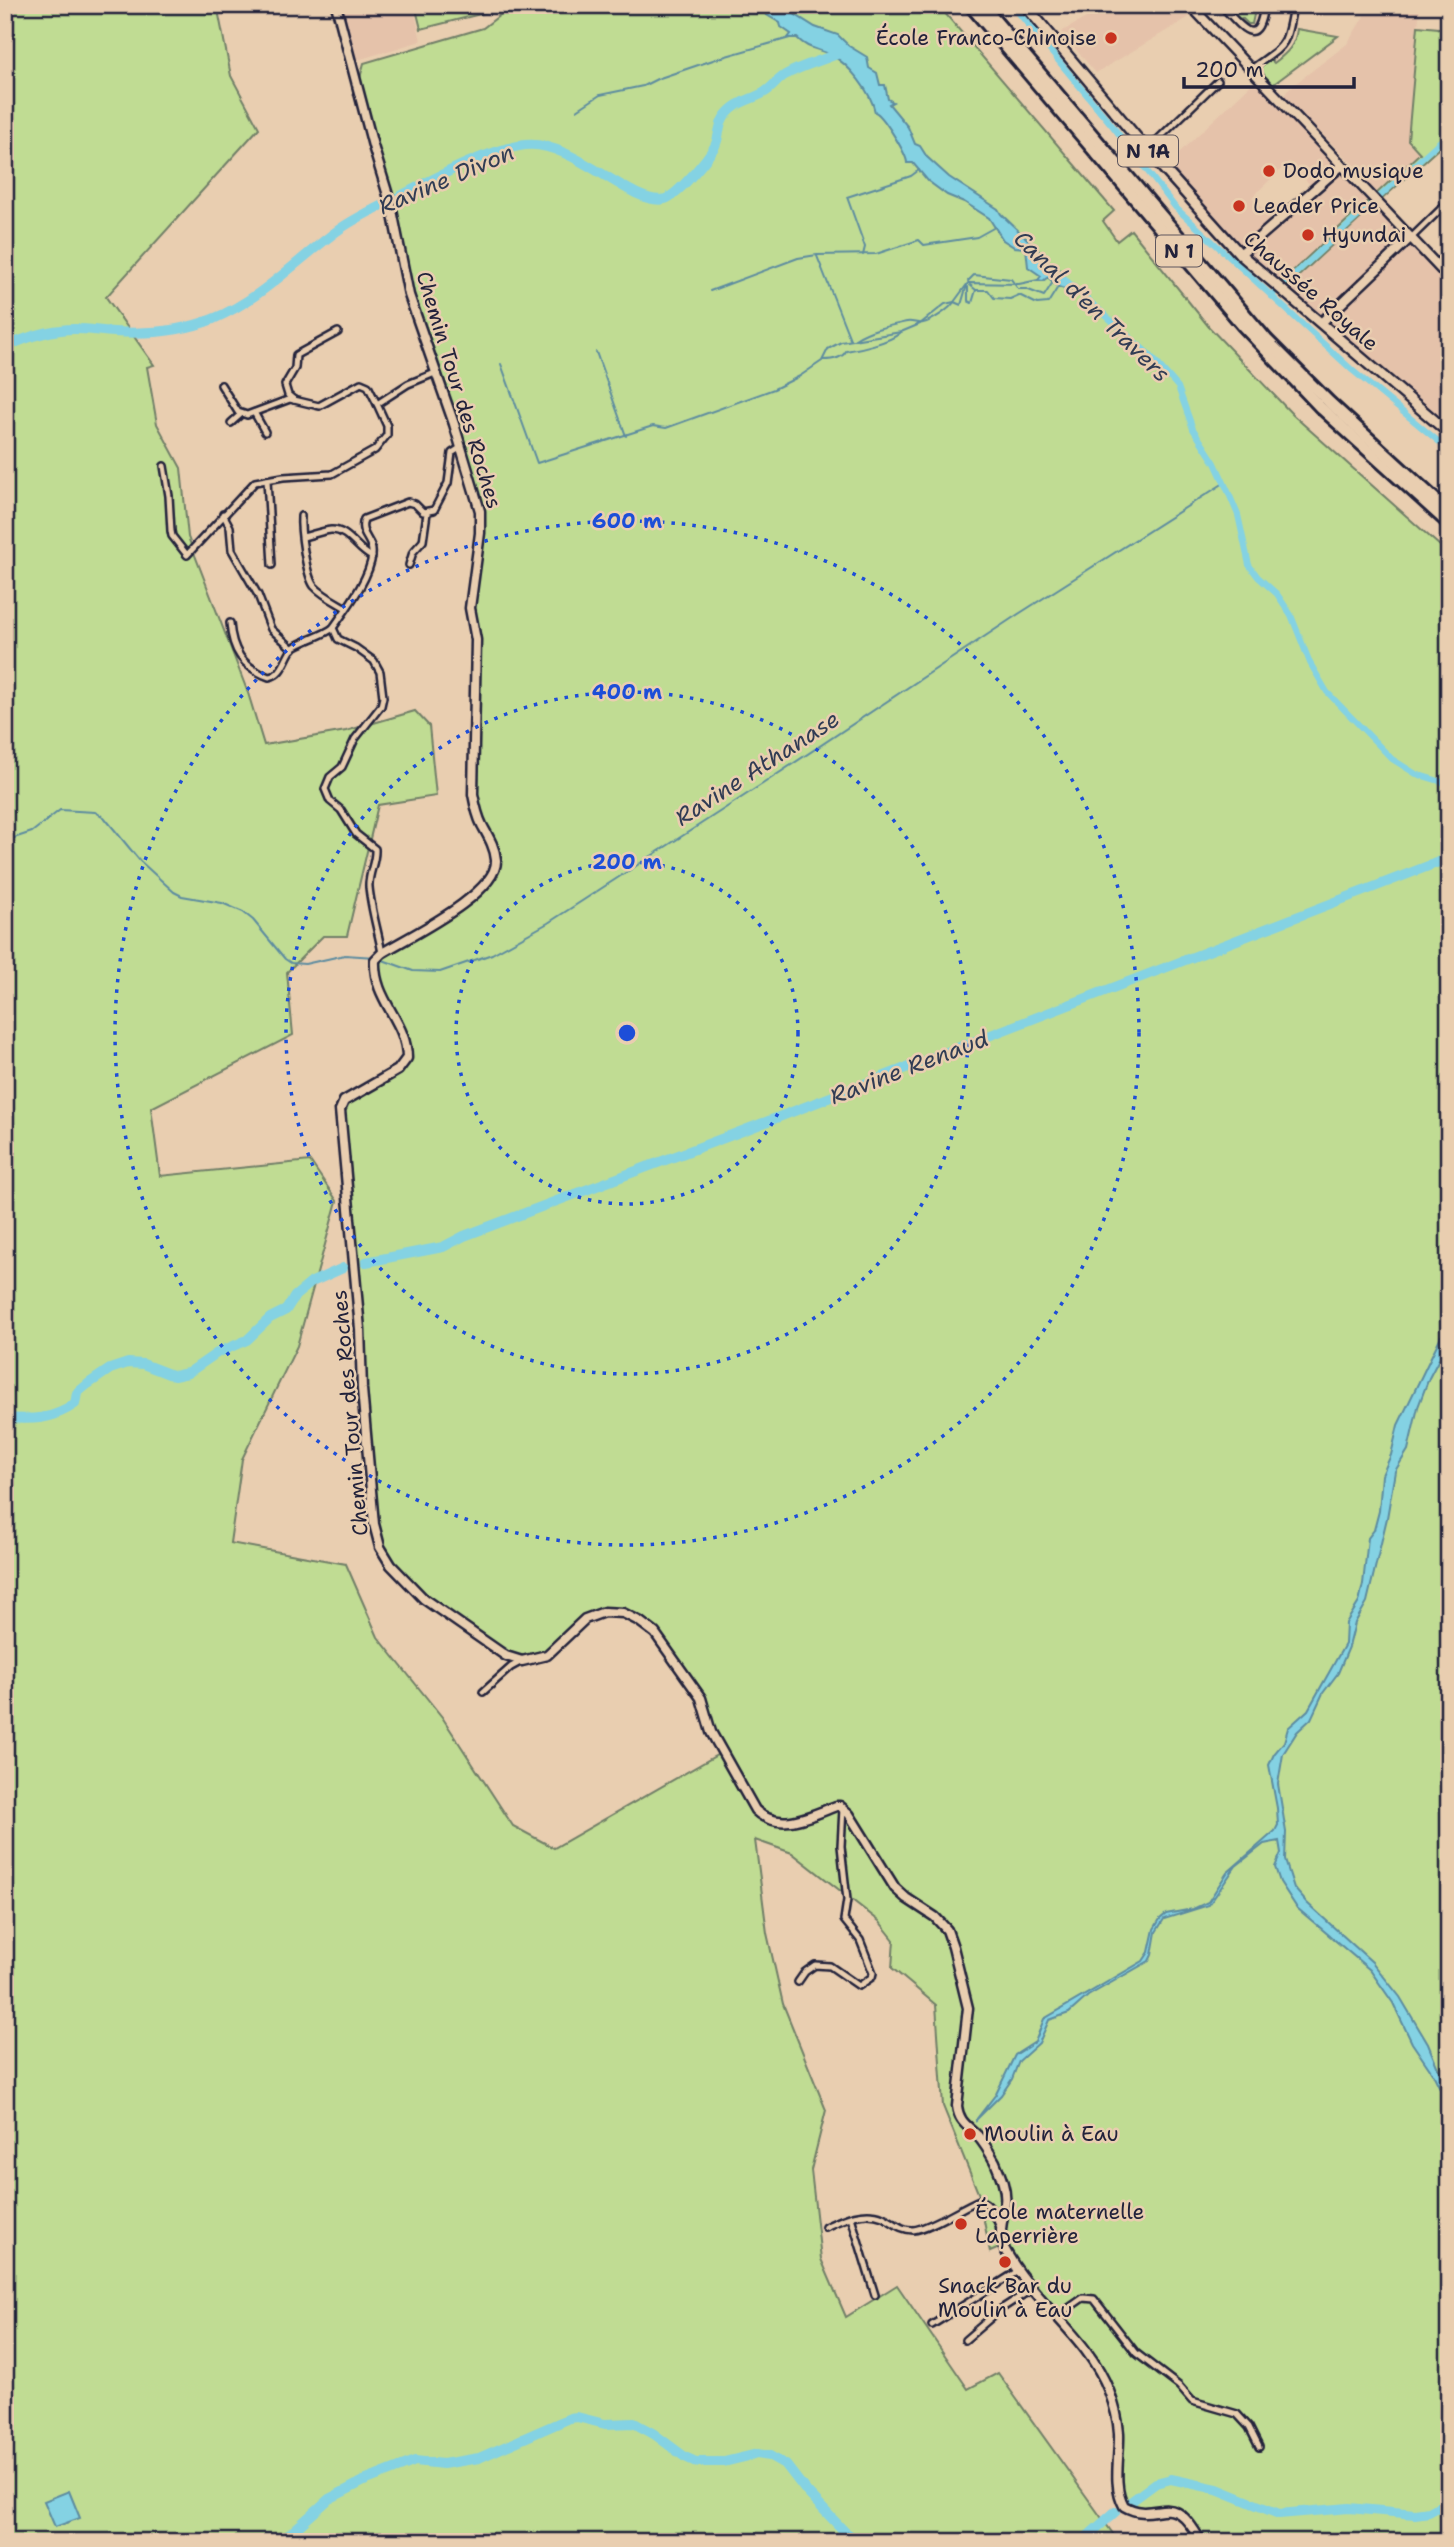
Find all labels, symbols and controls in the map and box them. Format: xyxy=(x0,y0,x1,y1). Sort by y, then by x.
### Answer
place label: École Franco-Chinoise xyxy=(876,23,1097,52)
marker: École Franco-Chinoise xyxy=(1103,30,1119,46)
scale bar xyxy=(1184,46,1354,90)
text: 200 m xyxy=(1195,56,1264,84)
road number: N 1A xyxy=(1118,136,1178,167)
water label: Ravine Divon xyxy=(373,137,519,221)
place label: Dodo musique xyxy=(1283,157,1424,185)
marker: Dodo musique xyxy=(1261,163,1277,179)
place label: Leader Price xyxy=(1253,192,1379,220)
marker: Leader Price xyxy=(1231,198,1247,214)
place label: Hyundai xyxy=(1322,221,1406,249)
water label: Canal d'en Travers xyxy=(1007,224,1177,388)
street label: Chaussée Royale xyxy=(1238,225,1384,357)
marker: Hyundai xyxy=(1300,227,1316,243)
road number: N 1 xyxy=(1156,235,1202,266)
street label: Chemin Tour des Roches xyxy=(410,268,508,512)
text: 600 m xyxy=(592,507,662,535)
text: 400 m xyxy=(592,678,662,706)
water label: Ravine Athanase xyxy=(669,704,845,832)
text: 200 m xyxy=(592,848,662,876)
centre of rings xyxy=(615,1021,639,1045)
water label: Ravine Renaud xyxy=(825,1023,993,1111)
street label: Chemin Tour des Roches xyxy=(325,1289,375,1537)
place label: Moulin à Eau xyxy=(984,2120,1119,2148)
marker: Moulin à Eau xyxy=(962,2126,978,2142)
place label: École maternelle Laperrière xyxy=(975,2197,1144,2250)
marker: École maternelle Laperrière xyxy=(953,2216,969,2232)
marker: Snack Bar du Moulin à Eau xyxy=(997,2254,1013,2270)
place label: Snack Bar du Moulin à Eau xyxy=(938,2272,1072,2324)

